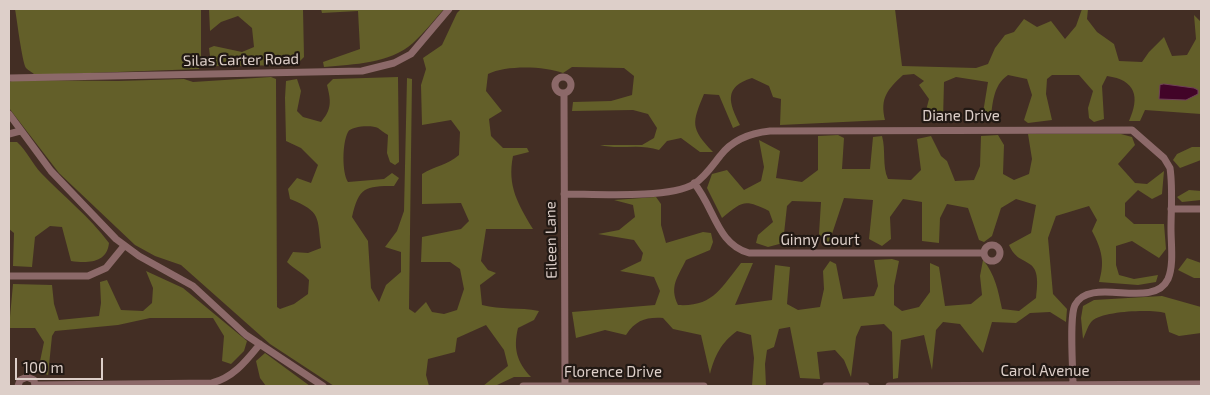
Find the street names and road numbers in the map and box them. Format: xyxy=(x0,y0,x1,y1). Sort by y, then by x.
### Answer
street label: Silas Carter Road xyxy=(183,50,299,70)
street label: Diane Drive xyxy=(922,107,1000,125)
street label: Eileen Lane xyxy=(541,201,561,279)
street label: Ginny Court xyxy=(780,231,860,249)
street label: Carol Avenue xyxy=(1000,362,1090,380)
street label: Florence Drive xyxy=(564,363,662,381)

